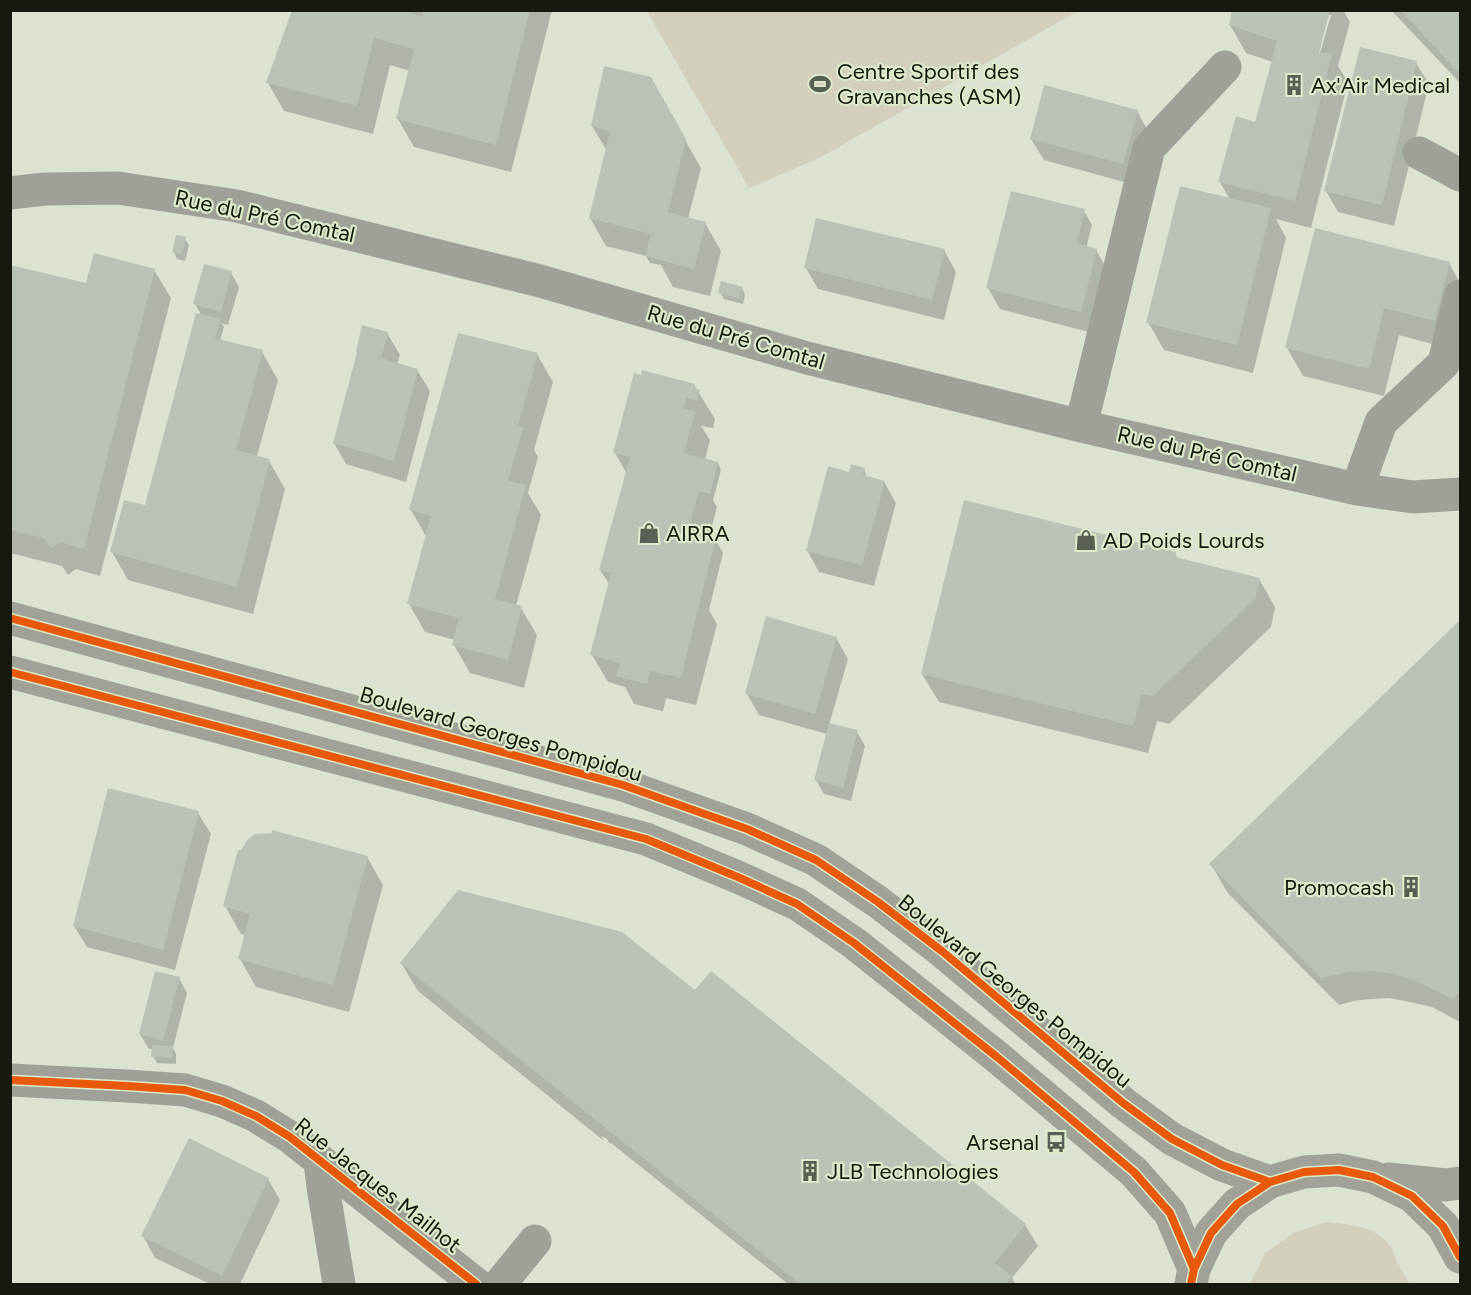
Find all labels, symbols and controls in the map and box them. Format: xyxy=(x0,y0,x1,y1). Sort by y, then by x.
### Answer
place label: Centre Sportif des Gravanches (ASM) xyxy=(837,58,1021,110)
sports icon: Centre Sportif des Gravanches (ASM) xyxy=(808,72,832,96)
place label: Ax'Air Medical xyxy=(1311,72,1450,99)
building icon: Ax'Air Medical xyxy=(1282,73,1306,97)
street label: Rue du Pré Comtal xyxy=(173,184,357,248)
street label: Rue du Pré Comtal xyxy=(644,299,828,375)
street label: Rue du Pré Comtal xyxy=(1115,420,1299,488)
place label: AIRRA xyxy=(666,520,729,547)
shop icon: AIRRA xyxy=(637,521,661,545)
place label: AD Poids Lourds xyxy=(1103,527,1264,554)
shop icon: AD Poids Lourds xyxy=(1074,528,1098,552)
street label: Boulevard Georges Pompidou xyxy=(357,681,645,787)
place label: Promocash xyxy=(1284,874,1394,901)
building icon: Promocash xyxy=(1399,875,1423,899)
street label: Boulevard Georges Pompidou xyxy=(893,888,1137,1094)
street label: Rue Jacques Mailhot xyxy=(289,1112,467,1258)
place label: Arsenal xyxy=(966,1129,1039,1156)
bus stop icon: Arsenal xyxy=(1044,1130,1068,1154)
place label: JLB Technologies xyxy=(827,1158,999,1185)
building icon: JLB Technologies xyxy=(798,1159,822,1183)

